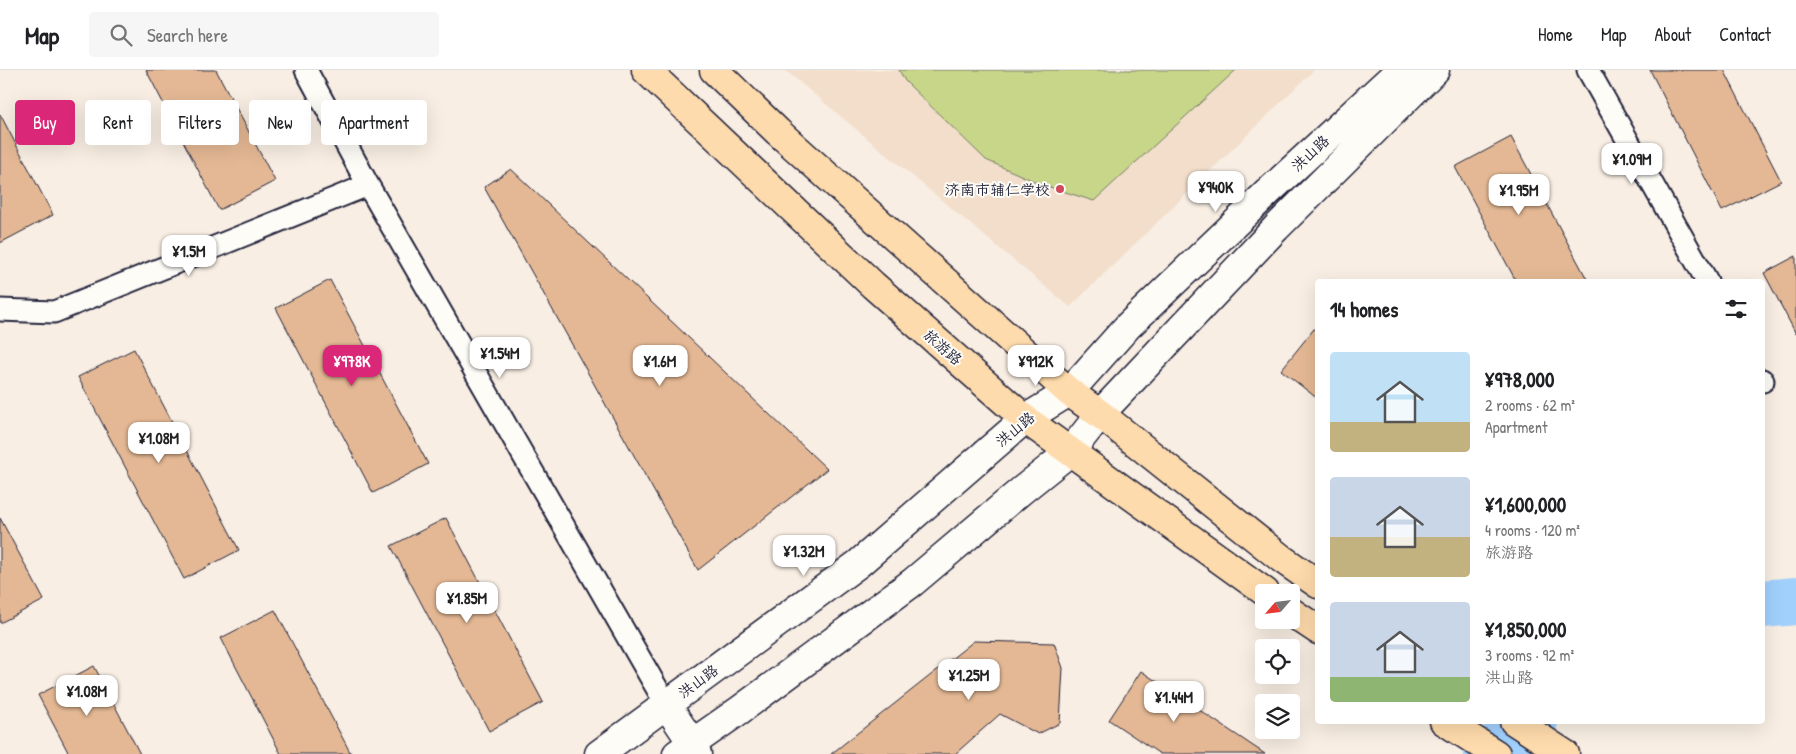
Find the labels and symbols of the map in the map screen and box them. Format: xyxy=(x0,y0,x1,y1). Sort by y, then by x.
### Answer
street label: 洪山路 xyxy=(1286,130,1334,176)
pin: ¥1.09M xyxy=(1591,142,1673,185)
pin: ¥940K xyxy=(1181,170,1251,213)
pin: ¥1.95M xyxy=(1478,174,1560,216)
place label: 济南市辅仁学校 xyxy=(945,179,1050,200)
marker: 济南市辅仁学校 xyxy=(1054,183,1066,195)
pin: ¥1.5M xyxy=(154,234,224,277)
street label: 旅游路 xyxy=(919,324,967,370)
pin: ¥1.54M xyxy=(459,336,541,379)
pin: ¥978K xyxy=(317,344,387,387)
pin: ¥1.6M xyxy=(625,344,695,387)
pin: ¥912K xyxy=(1001,344,1071,387)
street label: 洪山路 xyxy=(991,407,1039,451)
pin: ¥1.08M xyxy=(118,422,200,464)
pin: ¥1.32M xyxy=(763,534,845,577)
pin: ¥1.85M xyxy=(426,582,508,624)
north arrow xyxy=(1255,584,1300,629)
pin: ¥1.25M xyxy=(928,658,1010,701)
street label: 洪山路 xyxy=(674,659,722,703)
pin: ¥1.08M xyxy=(46,674,128,717)
pin: ¥1.44M xyxy=(1133,680,1215,723)

